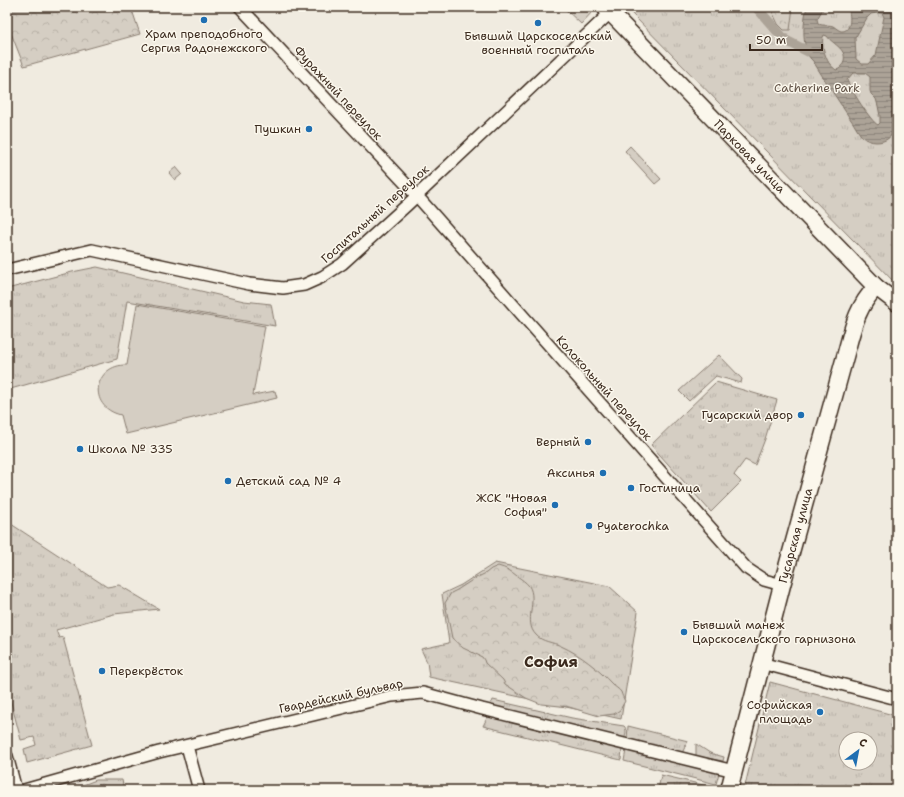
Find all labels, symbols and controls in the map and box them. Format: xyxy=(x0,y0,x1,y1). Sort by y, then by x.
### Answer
marker: Храм преподобного Сергия Радонежского xyxy=(199,15,209,25)
marker: Бывший Царскосельский военный госпиталь xyxy=(533,18,543,28)
place label: Храм преподобного Сергия Радонежского xyxy=(141,26,267,56)
scale bar xyxy=(750,26,822,52)
place label: Бывший Царскосельский военный госпиталь xyxy=(464,28,612,58)
text: 50 m xyxy=(756,32,786,48)
street label: Фуражный переулок xyxy=(290,43,386,144)
park label: Catherine Park xyxy=(774,80,860,96)
street label: Парковая улица xyxy=(710,116,789,197)
place label: Пушкин xyxy=(255,121,301,137)
marker: Пушкин xyxy=(304,124,314,134)
street label: Госпитальный переулок xyxy=(318,161,433,267)
street label: Колокольный переулок xyxy=(553,332,656,444)
place label: Гусарский двор xyxy=(702,407,793,423)
marker: Гусарский двор xyxy=(796,410,806,420)
place label: Верный xyxy=(536,434,580,450)
marker: Верный xyxy=(583,437,593,447)
place label: Школа № 335 xyxy=(88,441,173,457)
marker: Школа № 335 xyxy=(75,444,85,454)
place label: Аксинья xyxy=(547,465,595,481)
marker: Аксинья xyxy=(598,468,608,478)
place label: Детский сад № 4 xyxy=(236,473,341,489)
marker: Детский сад № 4 xyxy=(223,476,233,486)
place label: Гостиница xyxy=(639,480,701,496)
marker: Гостиница xyxy=(626,483,636,493)
street label: Гусарская улица xyxy=(775,486,817,585)
place label: ЖСК "Новая София" xyxy=(476,490,547,520)
marker: ЖСК "Новая София" xyxy=(550,500,560,510)
place label: Pyaterochka xyxy=(597,518,669,534)
marker: Pyaterochka xyxy=(584,521,594,531)
place label: Бывший манеж Царскосельского гарнизона xyxy=(692,617,856,647)
marker: Бывший манеж Царскосельского гарнизона xyxy=(679,627,689,637)
district label: София xyxy=(524,651,578,672)
place label: Перекрёсток xyxy=(110,663,184,679)
marker: Перекрёсток xyxy=(97,666,107,676)
street label: Гвардейский бульвар xyxy=(278,675,405,717)
place label: Софийская площадь xyxy=(747,697,812,727)
marker: Софийская площадь xyxy=(815,707,825,717)
north arrow xyxy=(838,731,878,771)
text: С xyxy=(856,735,870,751)

